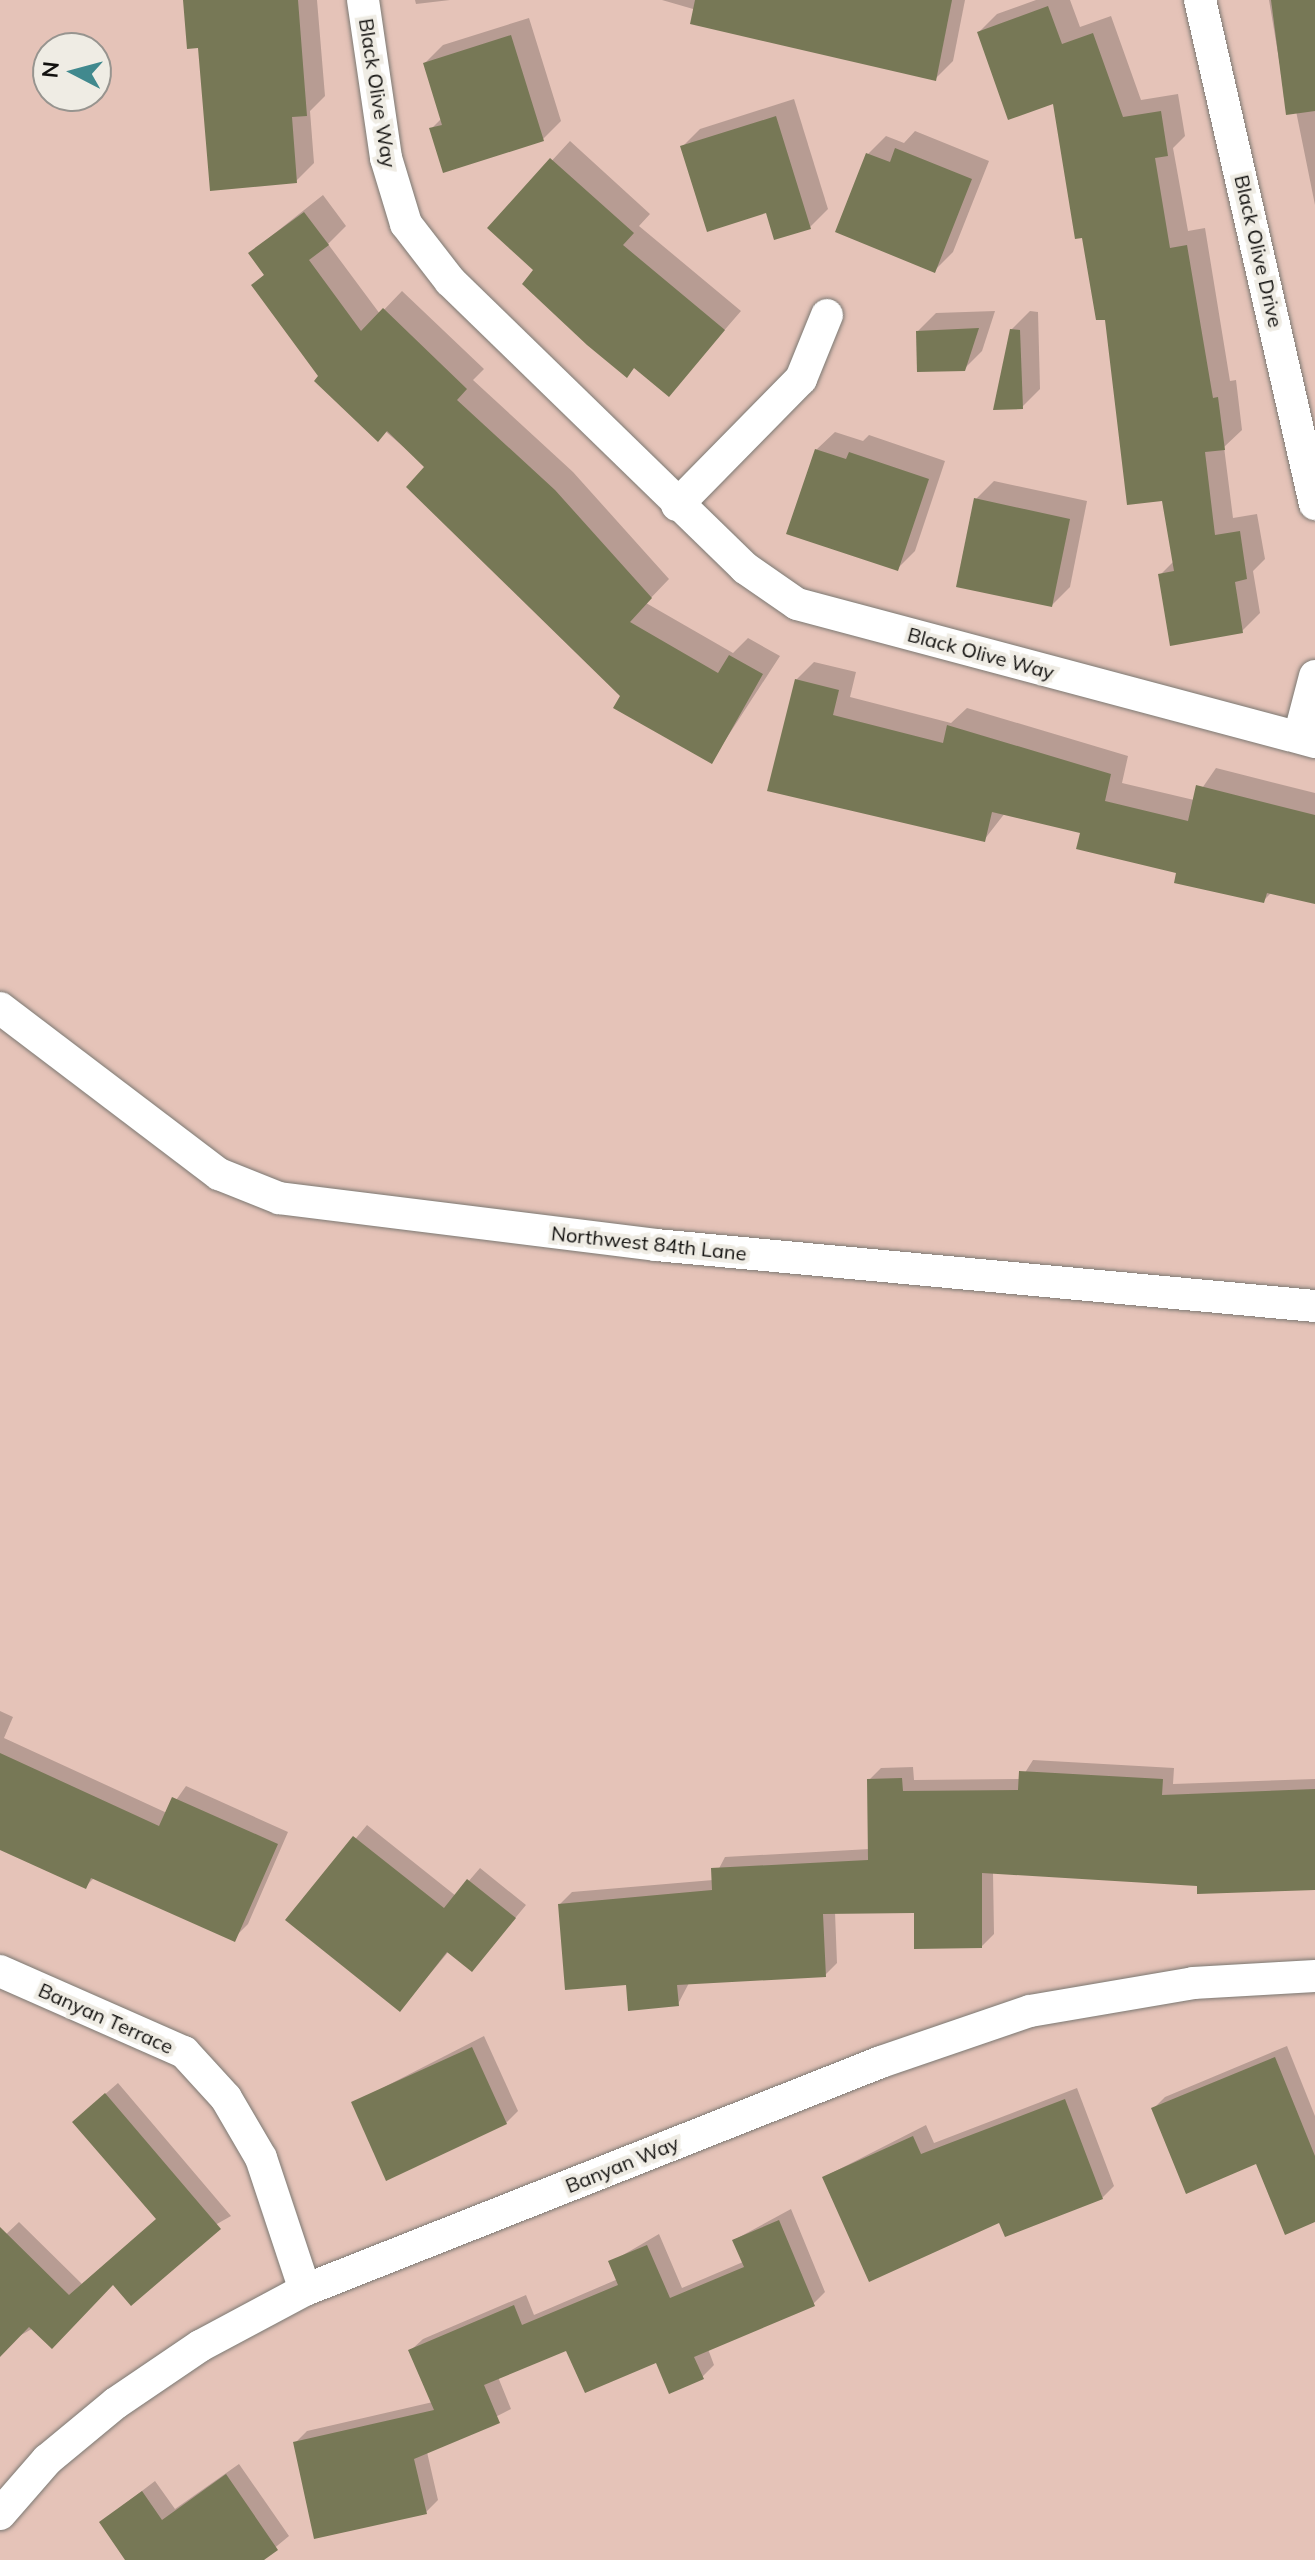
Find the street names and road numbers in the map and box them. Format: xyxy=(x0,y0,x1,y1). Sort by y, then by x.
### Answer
street label: Black Olive Way xyxy=(354,17,402,169)
street label: Black Olive Drive xyxy=(1230,172,1288,330)
street label: Black Olive Way xyxy=(905,622,1057,684)
street label: Northwest 84th Lane xyxy=(550,1221,748,1265)
street label: Banyan Terrace xyxy=(35,1978,177,2058)
street label: Banyan Way xyxy=(562,2130,682,2198)

